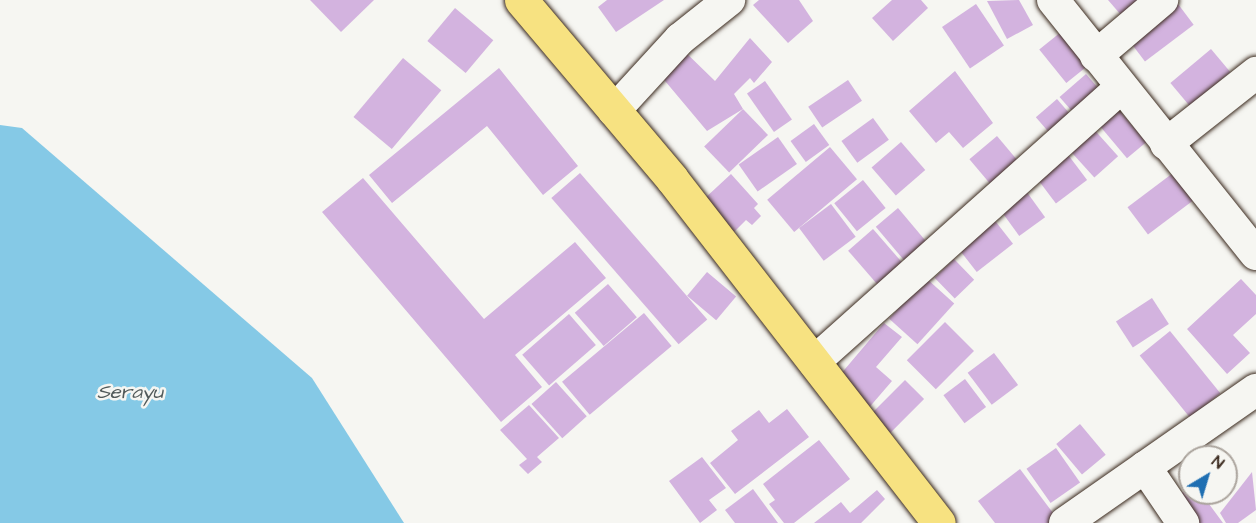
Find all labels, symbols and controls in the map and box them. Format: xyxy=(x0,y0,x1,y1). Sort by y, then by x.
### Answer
water label: Serayu xyxy=(97,380,163,404)
north arrow xyxy=(1178,445,1238,505)
text: N xyxy=(1207,451,1229,474)

